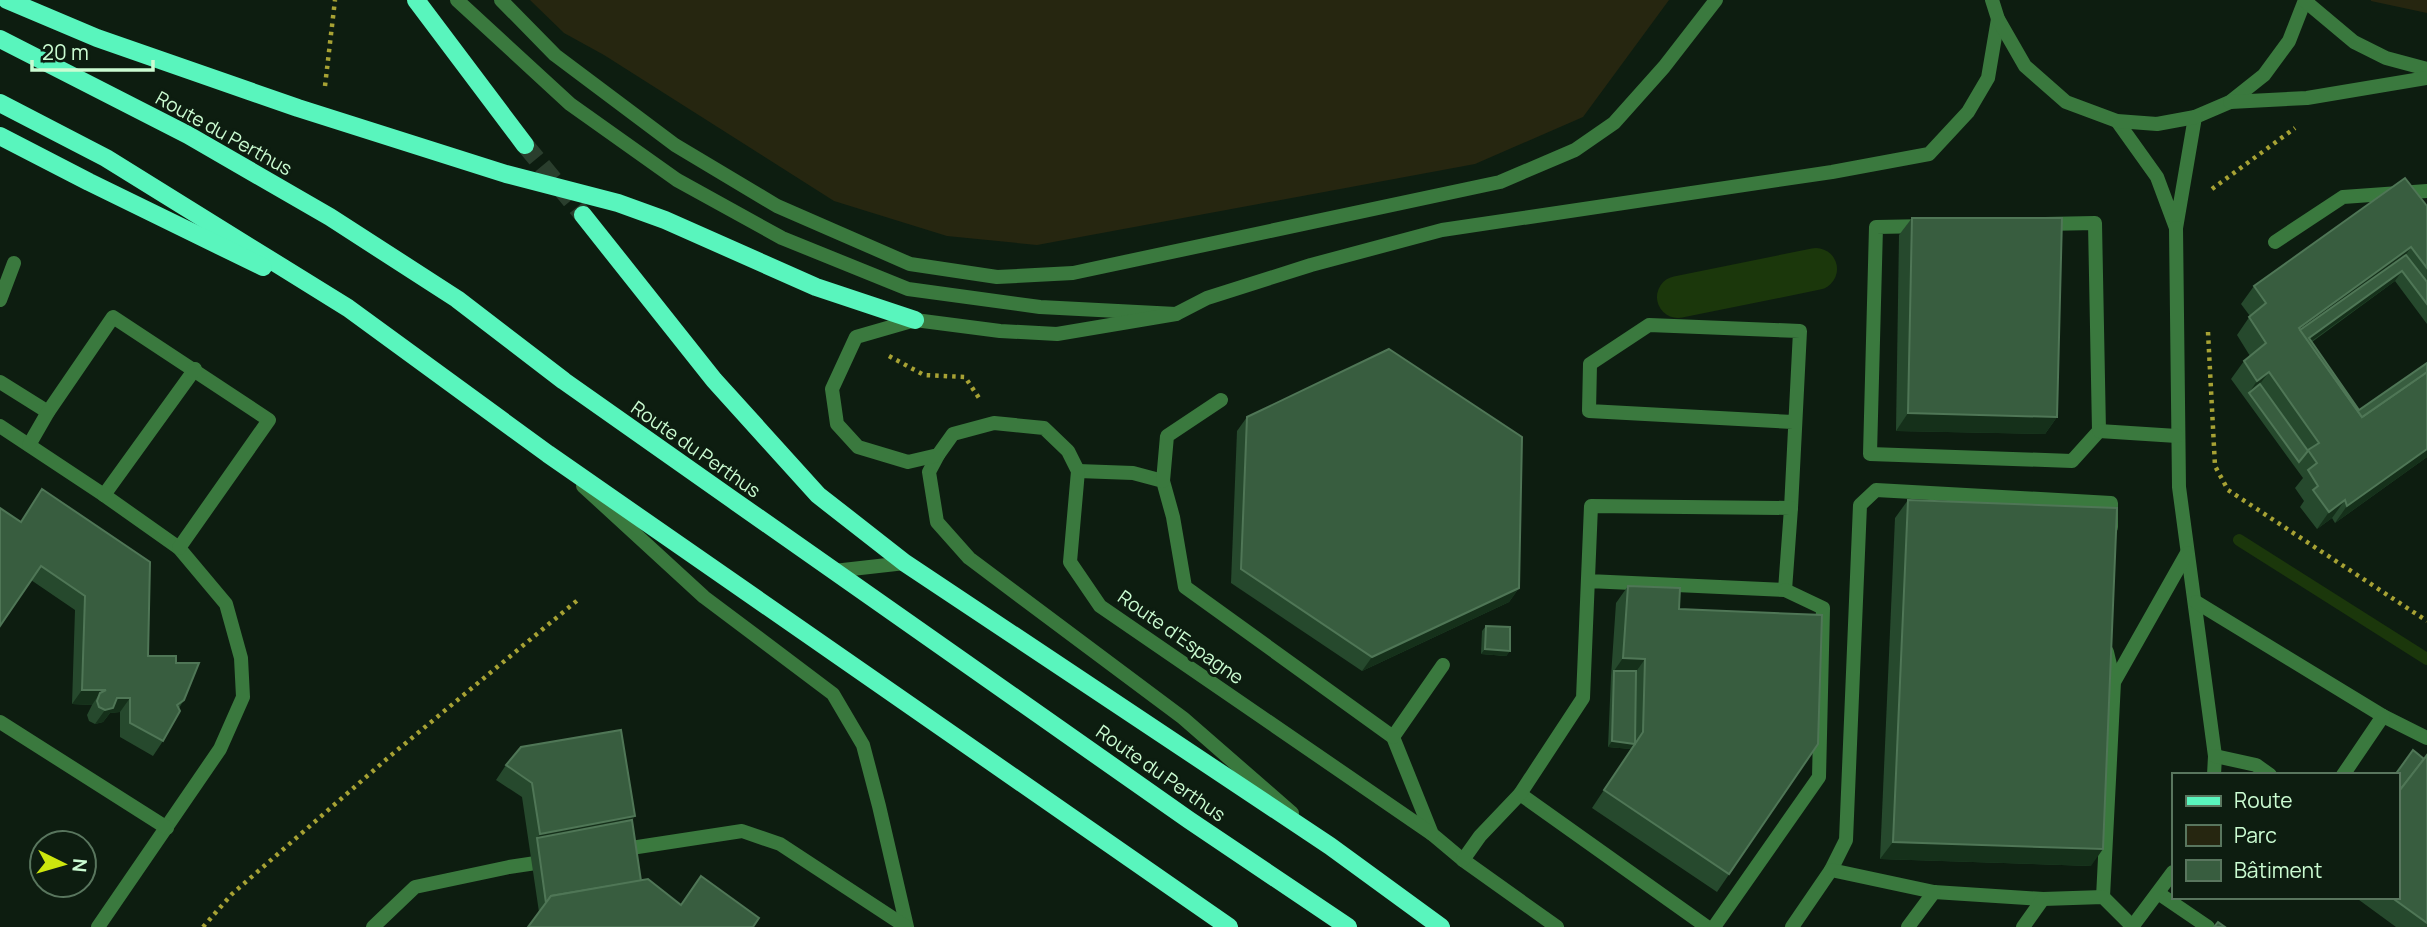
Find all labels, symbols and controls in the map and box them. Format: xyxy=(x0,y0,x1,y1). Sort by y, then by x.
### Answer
scale bar xyxy=(32,28,152,72)
text: 20 m xyxy=(42,38,89,66)
street label: Route du Perthus xyxy=(151,85,297,181)
street label: Route du Perthus xyxy=(626,395,766,503)
street label: Route d'Espagne xyxy=(1113,584,1249,690)
street label: Route du Perthus xyxy=(1091,719,1231,827)
legend xyxy=(2172,773,2399,899)
text: Route xyxy=(2234,786,2292,814)
text: Parc xyxy=(2234,821,2277,849)
north arrow xyxy=(28,829,98,899)
text: Bâtiment xyxy=(2234,856,2322,884)
text: N xyxy=(66,858,93,873)

